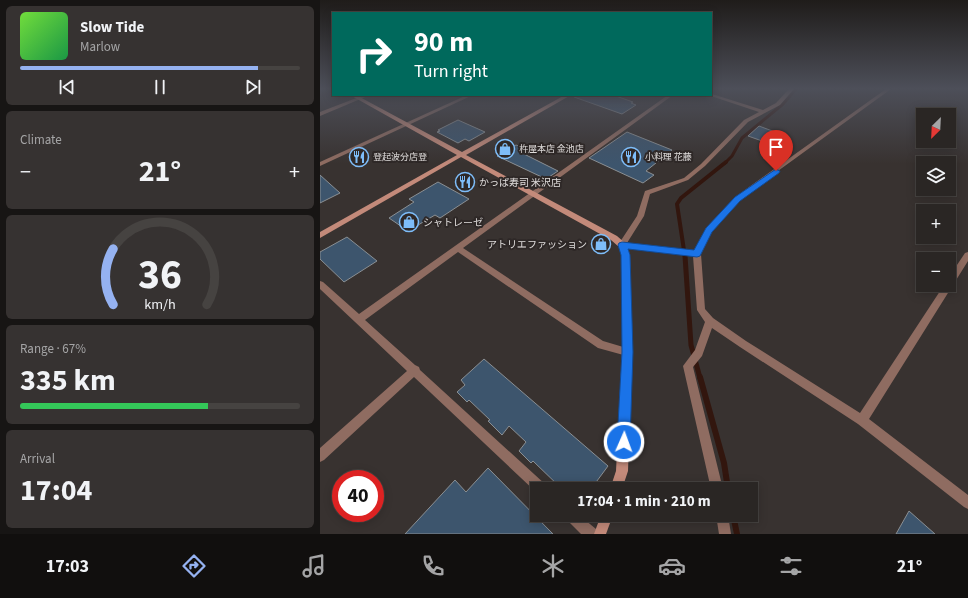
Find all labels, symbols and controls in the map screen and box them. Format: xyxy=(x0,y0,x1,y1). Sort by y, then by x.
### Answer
text: Slow Tide xyxy=(80,17,144,38)
text: 90 m xyxy=(414,22,473,62)
icon: right xyxy=(348,28,400,80)
text: Marlow xyxy=(80,38,120,56)
text: Turn right xyxy=(414,59,488,84)
icon: previous xyxy=(56,76,78,98)
icon: pause xyxy=(149,76,171,98)
icon: next xyxy=(242,76,264,98)
north arrow xyxy=(916,108,956,148)
map controls xyxy=(916,108,956,292)
pin xyxy=(759,130,793,171)
text: Climate xyxy=(20,131,62,149)
icon: arrive xyxy=(765,136,787,158)
shop icon: 杵屋本店 金池店 xyxy=(494,138,516,160)
place label: 杵屋本店 金池店 xyxy=(519,143,584,156)
restaurant icon: 登起波分店登 xyxy=(348,146,370,168)
restaurant icon: 小料理 花藤 xyxy=(620,146,642,168)
text: 21° xyxy=(139,150,181,193)
place label: 登起波分店登 xyxy=(373,151,427,164)
place label: 小料理 花藤 xyxy=(645,151,692,164)
text: − xyxy=(20,156,31,188)
text: + xyxy=(289,156,300,188)
button: layers xyxy=(916,156,956,196)
restaurant icon: かっぱ寿司 米沢店 xyxy=(454,171,476,193)
place label: かっぱ寿司 米沢店 xyxy=(479,176,561,190)
button: + xyxy=(916,204,956,244)
shop icon: シャトレーゼ xyxy=(398,211,420,233)
place label: シャトレーゼ xyxy=(423,216,483,230)
shop icon: アトリエファッション xyxy=(590,233,612,255)
place label: アトリエファッション xyxy=(487,238,587,252)
text: 36 xyxy=(138,245,182,305)
button: − xyxy=(916,252,956,292)
text: km/h xyxy=(144,294,176,315)
text: Range · 67% xyxy=(20,340,86,358)
text: 335 km xyxy=(20,359,116,402)
position arrow xyxy=(603,421,645,463)
text: Arrival xyxy=(20,450,55,468)
text: 17:04 xyxy=(20,469,92,512)
speed limit sign: 40 xyxy=(332,470,384,522)
text: 17:04 · 1 min · 210 m xyxy=(577,491,711,512)
icon: directions xyxy=(180,552,208,580)
icon: music xyxy=(300,552,328,580)
icon: phone xyxy=(419,552,447,580)
icon: climate xyxy=(539,552,567,580)
icon: car xyxy=(658,552,686,580)
icon: filters xyxy=(777,552,805,580)
text: 17:03 xyxy=(46,554,89,579)
text: 21° xyxy=(897,554,922,579)

